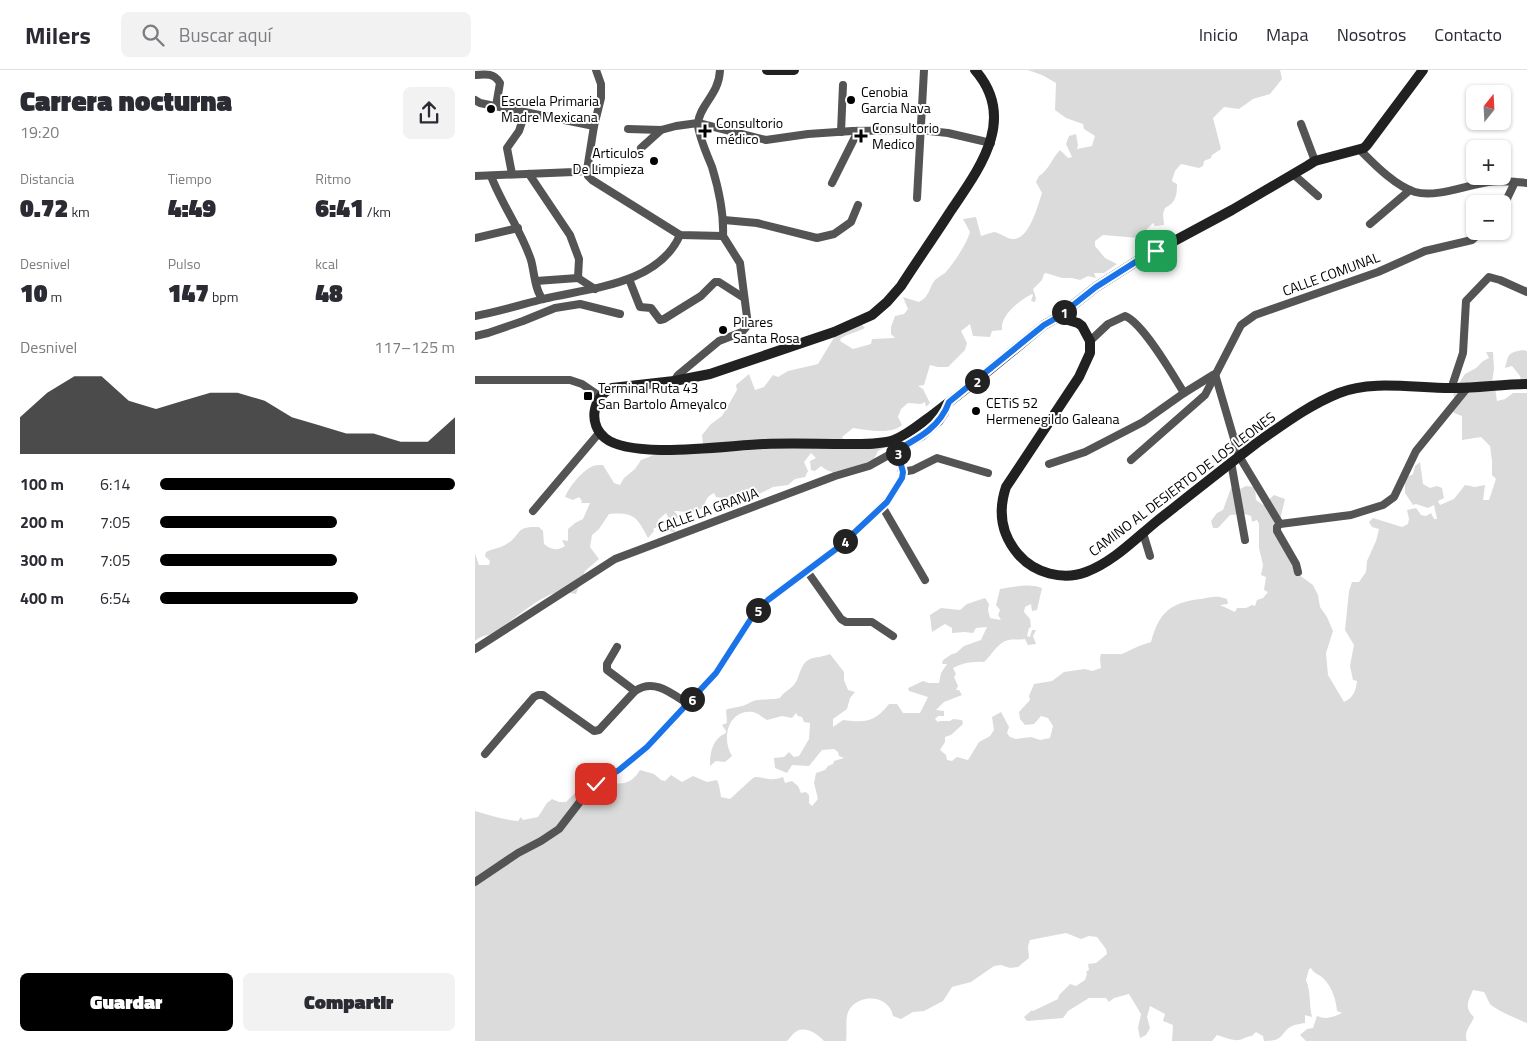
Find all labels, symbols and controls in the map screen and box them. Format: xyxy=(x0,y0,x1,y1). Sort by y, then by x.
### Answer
search box xyxy=(121,12,471,57)
text: Milers xyxy=(25,17,91,53)
text: Buscar aquí xyxy=(179,20,272,49)
icon: search xyxy=(139,21,167,49)
text: Inicio xyxy=(1199,21,1238,48)
text: Mapa xyxy=(1266,21,1309,48)
text: Nosotros xyxy=(1337,21,1406,48)
text: Contacto xyxy=(1434,21,1502,48)
text: Carrera nocturna xyxy=(20,79,232,122)
place label: Cenobia Garcia Nava xyxy=(861,81,931,118)
north arrow xyxy=(1466,85,1511,130)
map controls xyxy=(1466,85,1511,240)
button: share xyxy=(403,87,455,139)
place label: Escuela Primaria Madre Mexicana xyxy=(501,90,599,127)
marker: Cenobia Garcia Nava xyxy=(845,94,857,106)
marker: Escuela Primaria Madre Mexicana xyxy=(485,103,497,115)
place label: Consultorio médico xyxy=(716,112,783,149)
place label: Consultorio Medico xyxy=(872,117,939,154)
text: 19:20 xyxy=(20,120,59,144)
marker: Consultorio médico xyxy=(698,124,712,138)
marker: Consultorio Medico xyxy=(854,129,868,143)
button: + xyxy=(1466,140,1511,185)
place label: Articulos De Limpieza xyxy=(572,142,644,179)
marker: Articulos De Limpieza xyxy=(648,155,660,167)
text: Distancia xyxy=(20,168,74,189)
text: Tiempo xyxy=(168,168,212,189)
text: Ritmo xyxy=(315,168,351,189)
text: 0.72 xyxy=(20,189,68,227)
text: 4:49 xyxy=(168,189,216,227)
text: 6:41 xyxy=(315,189,364,227)
button: − xyxy=(1466,195,1511,240)
text: km xyxy=(68,201,90,222)
text: /km xyxy=(364,201,391,222)
pin xyxy=(1135,230,1177,272)
icon: arrive xyxy=(1142,237,1170,265)
street label: CALLE COMUNAL xyxy=(1279,246,1383,301)
text: Desnivel xyxy=(20,253,70,274)
text: Pulso xyxy=(168,253,201,274)
text: kcal xyxy=(315,253,338,274)
text: 10 xyxy=(20,274,48,312)
text: 147 xyxy=(168,274,209,312)
text: 48 xyxy=(315,274,343,312)
text: m xyxy=(48,286,62,307)
text: bpm xyxy=(209,286,238,307)
pin: 1 xyxy=(1051,300,1077,324)
text: 1 xyxy=(1061,302,1068,323)
place label: Pilares Santa Rosa xyxy=(733,311,800,348)
marker: Pilares Santa Rosa xyxy=(717,324,729,336)
text: Desnivel xyxy=(20,335,77,359)
text: 117–125 m xyxy=(374,335,455,359)
pin: 2 xyxy=(965,368,989,394)
text: 2 xyxy=(974,371,981,392)
place label: Terminal Ruta 43 San Bartolo Ameyalco xyxy=(598,377,727,414)
marker: Terminal Ruta 43 San Bartolo Ameyalco xyxy=(582,390,594,402)
place label: CETiS 52 Hermenegildo Galeana xyxy=(986,392,1120,429)
marker: CETiS 52 Hermenegildo Galeana xyxy=(970,405,982,417)
street label: CAMINO AL DESIERTO DE LOS LEONES xyxy=(1084,406,1279,561)
pin: 3 xyxy=(885,440,911,466)
text: 3 xyxy=(895,443,902,464)
text: 100 m xyxy=(20,472,64,496)
text: 6:14 xyxy=(100,472,130,496)
street label: CALLE LA GRANJA xyxy=(655,481,762,537)
text: 200 m xyxy=(20,510,64,534)
text: 7:05 xyxy=(100,510,130,534)
pin: 4 xyxy=(833,528,857,554)
text: 4 xyxy=(842,531,849,552)
text: 300 m xyxy=(20,548,64,572)
text: 7:05 xyxy=(100,548,130,572)
text: 400 m xyxy=(20,586,64,610)
text: 6:54 xyxy=(100,586,130,610)
pin: 5 xyxy=(745,598,771,622)
text: 5 xyxy=(755,600,762,621)
pin: 6 xyxy=(679,686,705,712)
text: 6 xyxy=(689,689,696,710)
pin xyxy=(575,763,617,805)
icon: check xyxy=(582,770,610,798)
button: Guardar xyxy=(20,973,233,1031)
button: Compartir xyxy=(243,973,455,1031)

